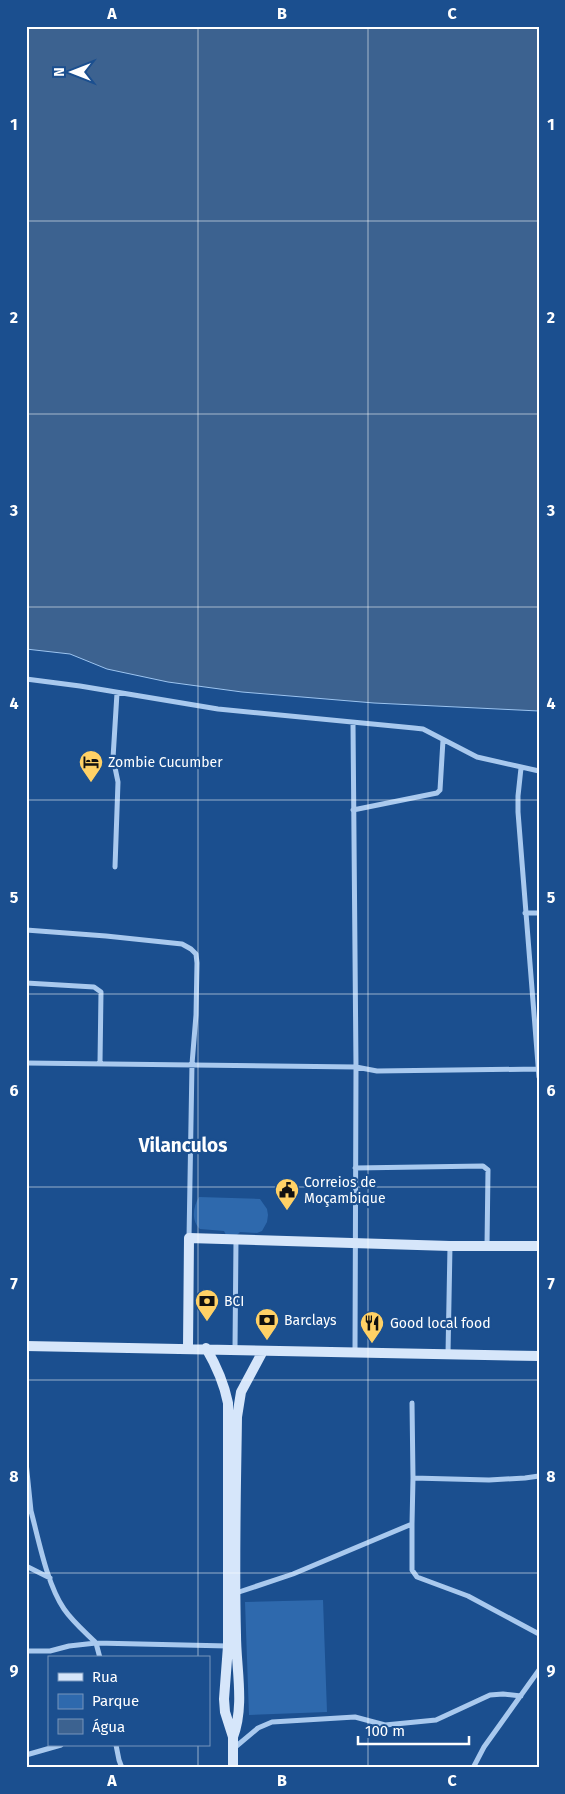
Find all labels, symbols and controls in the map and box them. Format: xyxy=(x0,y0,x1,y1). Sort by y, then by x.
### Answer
text: A xyxy=(106,4,117,23)
text: B xyxy=(277,4,287,23)
text: C xyxy=(447,4,457,23)
north arrow xyxy=(48,48,98,98)
text: N xyxy=(51,67,68,77)
text: 1 xyxy=(10,115,18,134)
text: 1 xyxy=(547,115,555,134)
text: 2 xyxy=(10,308,18,327)
text: 2 xyxy=(547,308,555,327)
text: 3 xyxy=(9,501,18,520)
text: 3 xyxy=(546,501,555,520)
text: 4 xyxy=(9,694,19,713)
text: 4 xyxy=(546,694,556,713)
hotel icon: Zombie Cucumber xyxy=(78,749,104,783)
place label: Zombie Cucumber xyxy=(108,754,223,771)
text: 5 xyxy=(10,888,19,907)
text: 5 xyxy=(547,888,556,907)
text: 6 xyxy=(9,1081,19,1100)
text: 6 xyxy=(546,1081,556,1100)
district label: Vilanculos xyxy=(138,1134,227,1157)
place label: Correios de Moçambique xyxy=(304,1174,386,1207)
public building icon: Correios de Moçambique xyxy=(274,1177,300,1211)
text: 7 xyxy=(10,1274,18,1293)
text: 7 xyxy=(547,1274,555,1293)
bank icon: BCI xyxy=(194,1288,220,1322)
place label: BCI xyxy=(224,1293,244,1310)
bank icon: Barclays xyxy=(254,1307,280,1341)
restaurant icon: Good local food xyxy=(359,1310,385,1344)
place label: Barclays xyxy=(284,1312,337,1329)
place label: Good local food xyxy=(390,1315,491,1332)
text: 8 xyxy=(9,1467,19,1486)
text: 8 xyxy=(546,1467,556,1486)
legend xyxy=(48,1656,210,1746)
text: 9 xyxy=(10,1661,19,1680)
text: 9 xyxy=(547,1661,556,1680)
text: Rua xyxy=(92,1668,118,1686)
text: Parque xyxy=(92,1692,139,1710)
scale bar xyxy=(358,1714,469,1746)
text: Água xyxy=(92,1718,125,1736)
text: 100 m xyxy=(365,1722,405,1740)
text: A xyxy=(106,1771,117,1790)
text: B xyxy=(277,1771,287,1790)
text: C xyxy=(447,1771,457,1790)

